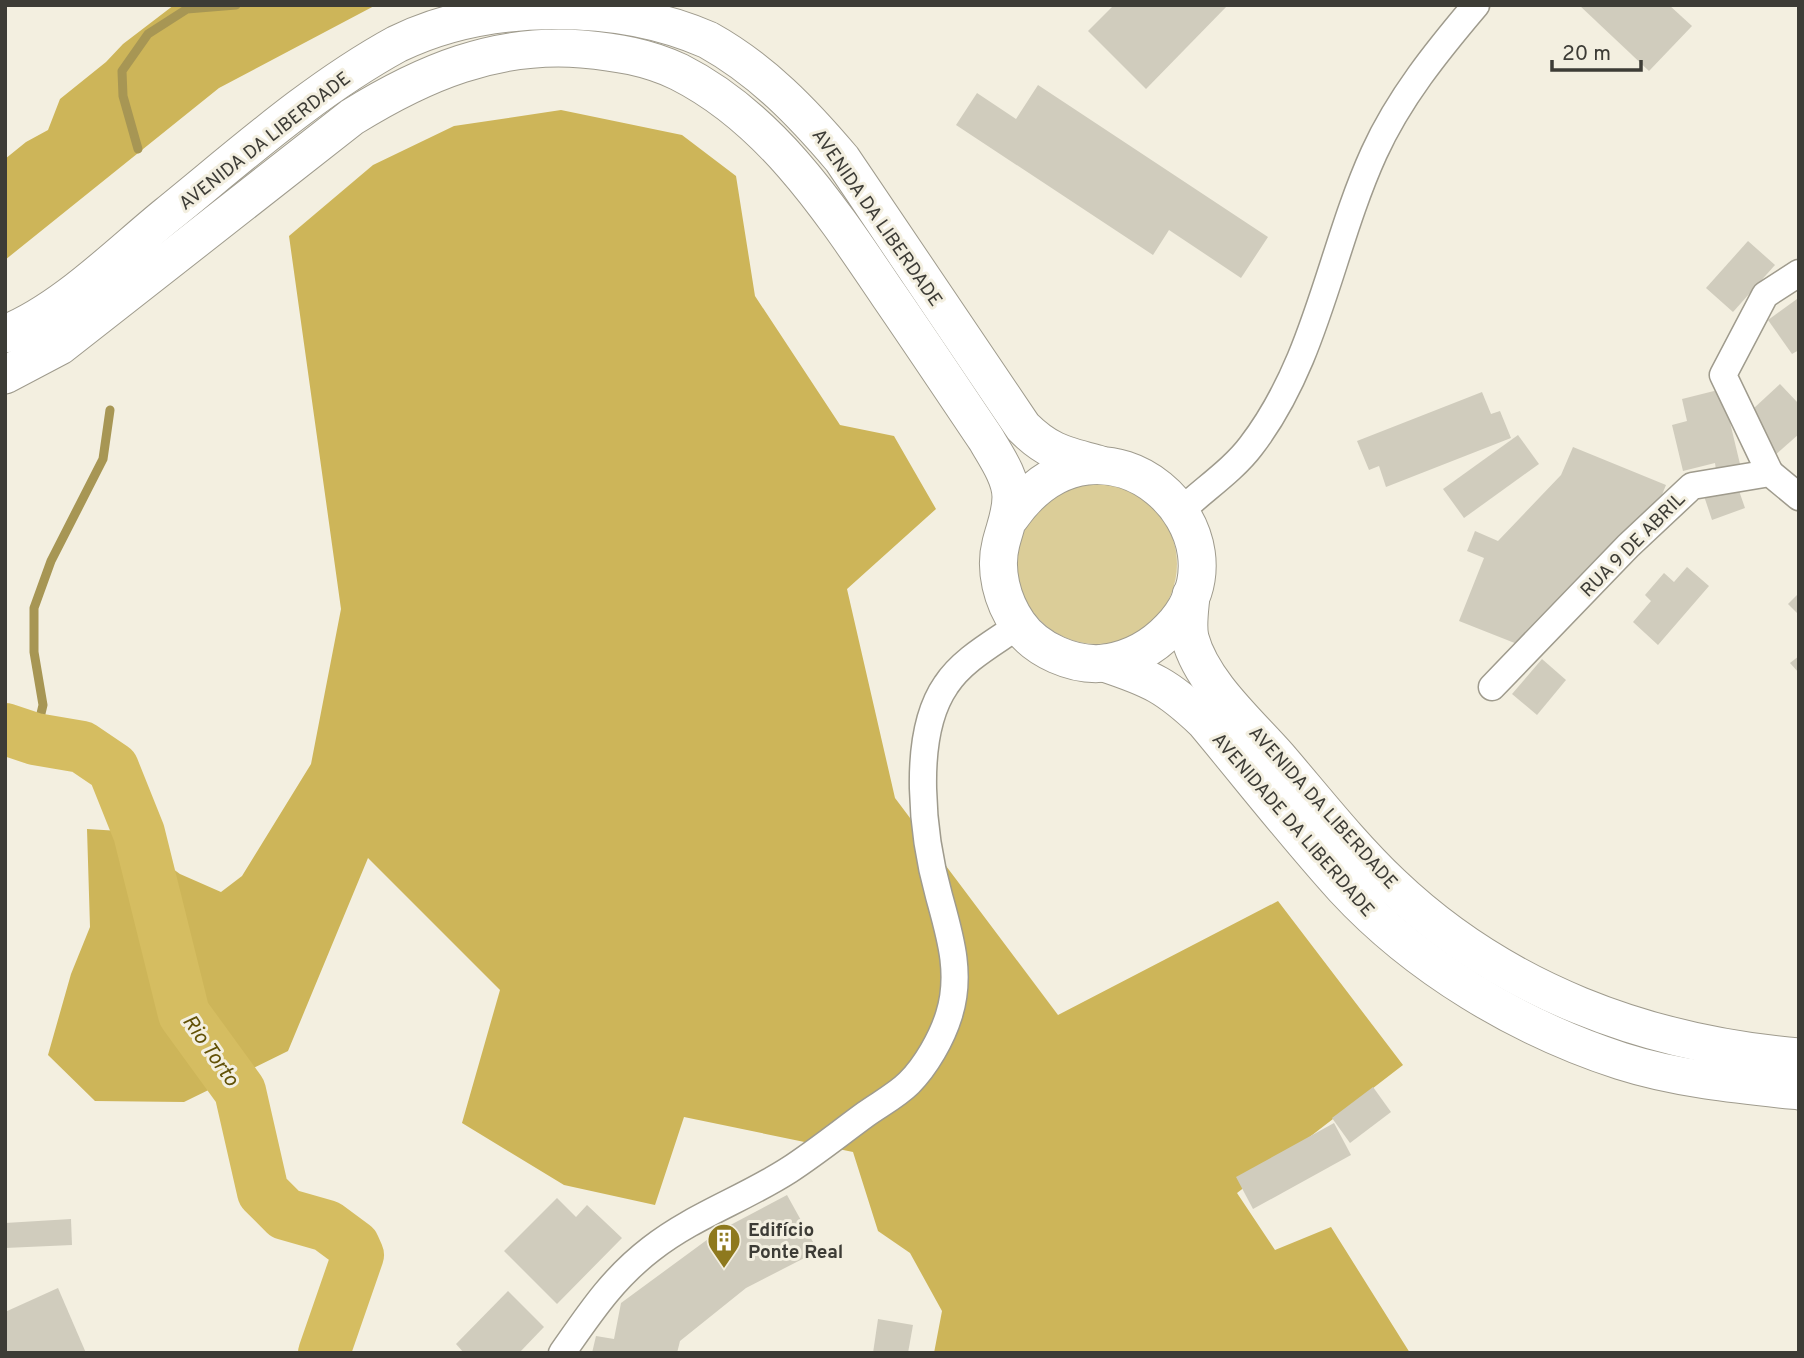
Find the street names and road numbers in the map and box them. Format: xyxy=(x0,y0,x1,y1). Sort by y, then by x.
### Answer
street label: AVENIDA DA LIBERDADE xyxy=(174,67,356,216)
street label: AVENIDA DA LIBERDADE xyxy=(806,125,947,312)
street label: RUA 9 DE ABRIL xyxy=(1576,488,1691,603)
street label: AVENIDA DA LIBERDADE xyxy=(1243,722,1402,895)
street label: AVENIDADE DA LIBERDADE xyxy=(1206,728,1379,922)

